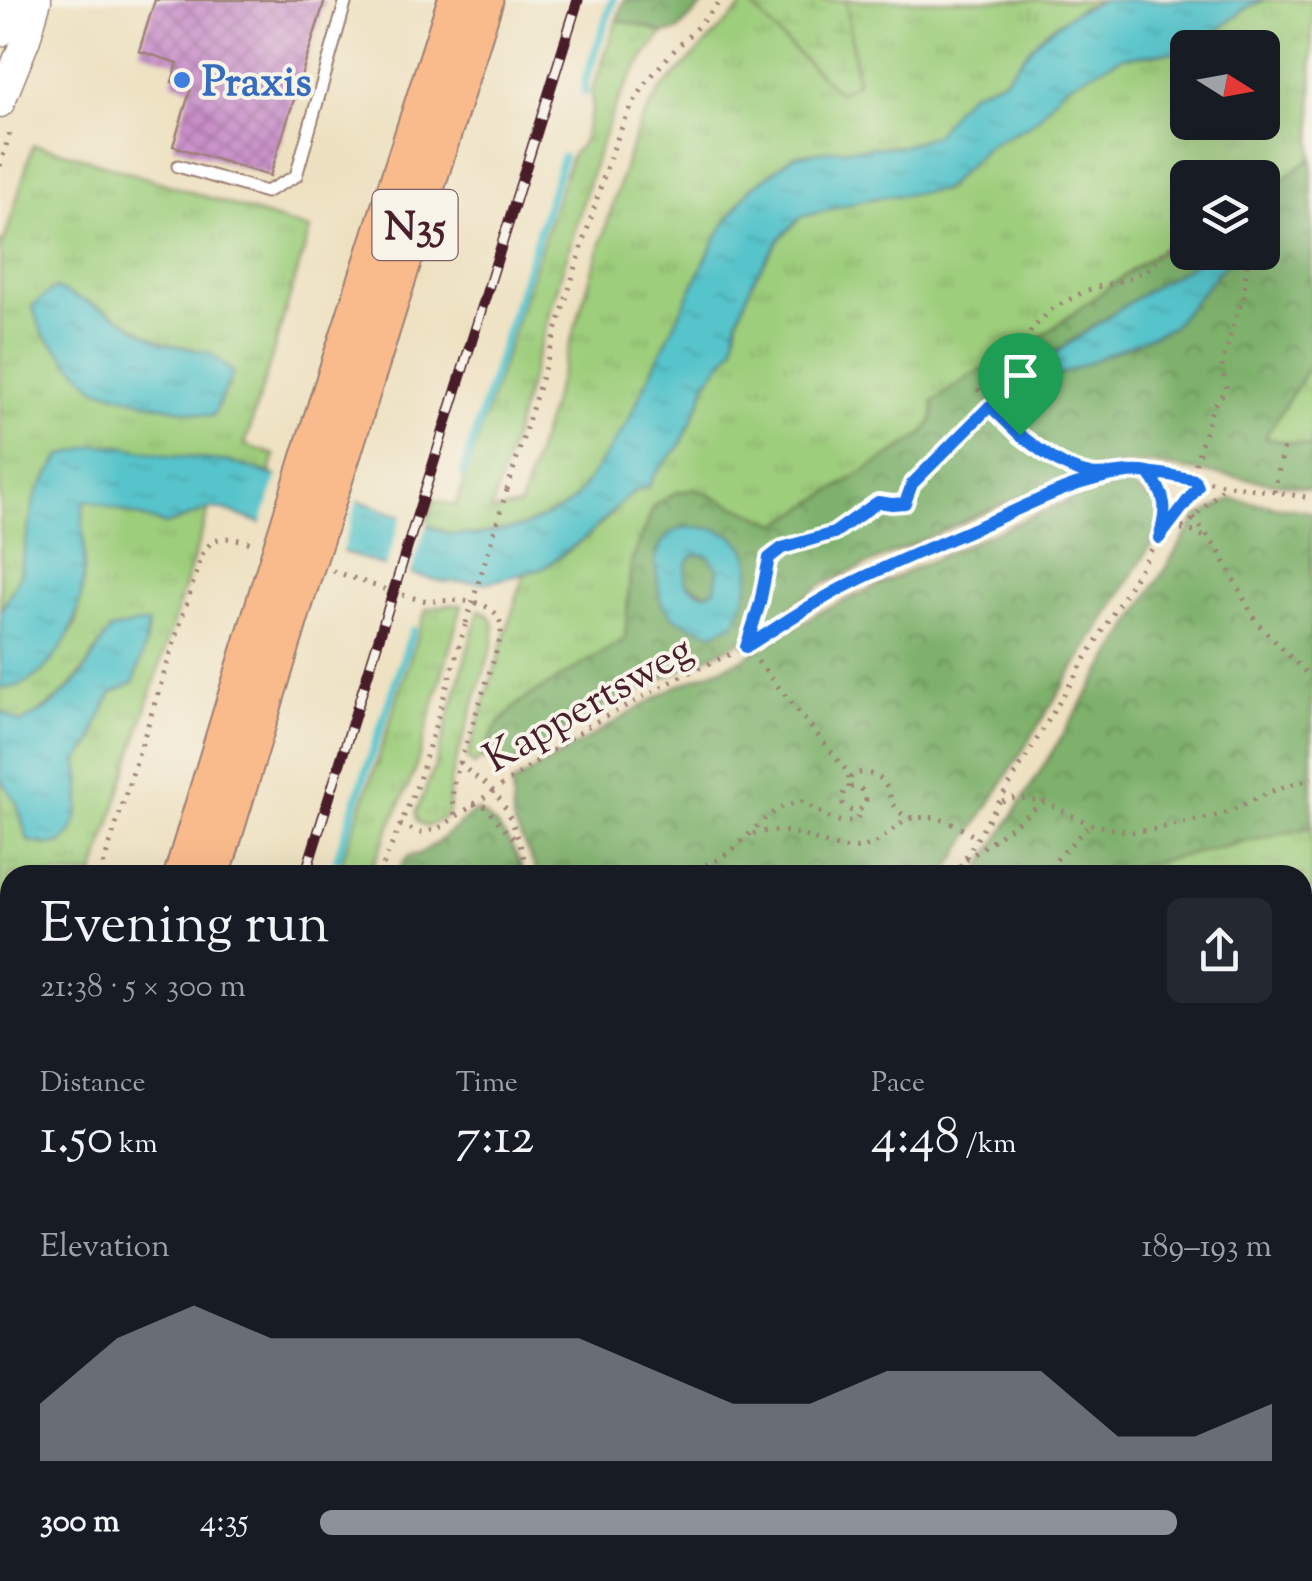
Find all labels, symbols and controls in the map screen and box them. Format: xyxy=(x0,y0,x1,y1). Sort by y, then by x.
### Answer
north arrow xyxy=(1170,30,1280,140)
map controls xyxy=(1170,30,1280,270)
place label: Praxis xyxy=(202,55,312,115)
marker: Praxis xyxy=(171,69,193,91)
button: layers xyxy=(1170,160,1280,270)
road number: N35 xyxy=(372,190,458,260)
pin xyxy=(978,333,1063,436)
icon: arrive xyxy=(993,348,1048,403)
street label: Kappertsweg xyxy=(474,622,705,790)
text: Evening run xyxy=(40,888,329,967)
button: share xyxy=(1167,898,1272,1003)
text: 21:38 · 5 × 300 m xyxy=(40,965,246,1011)
text: Distance xyxy=(40,1064,146,1104)
text: Time xyxy=(456,1064,518,1104)
text: Pace xyxy=(871,1064,925,1104)
text: 1.50 xyxy=(40,1104,113,1176)
text: 7:12 xyxy=(456,1104,534,1176)
text: 4:48 xyxy=(871,1104,960,1176)
text: km xyxy=(113,1125,158,1165)
text: /km xyxy=(960,1125,1016,1165)
text: Elevation xyxy=(40,1225,170,1271)
text: 189–193 m xyxy=(1142,1225,1272,1271)
text: 300 m xyxy=(40,1500,120,1546)
text: 4:35 xyxy=(200,1500,248,1546)

